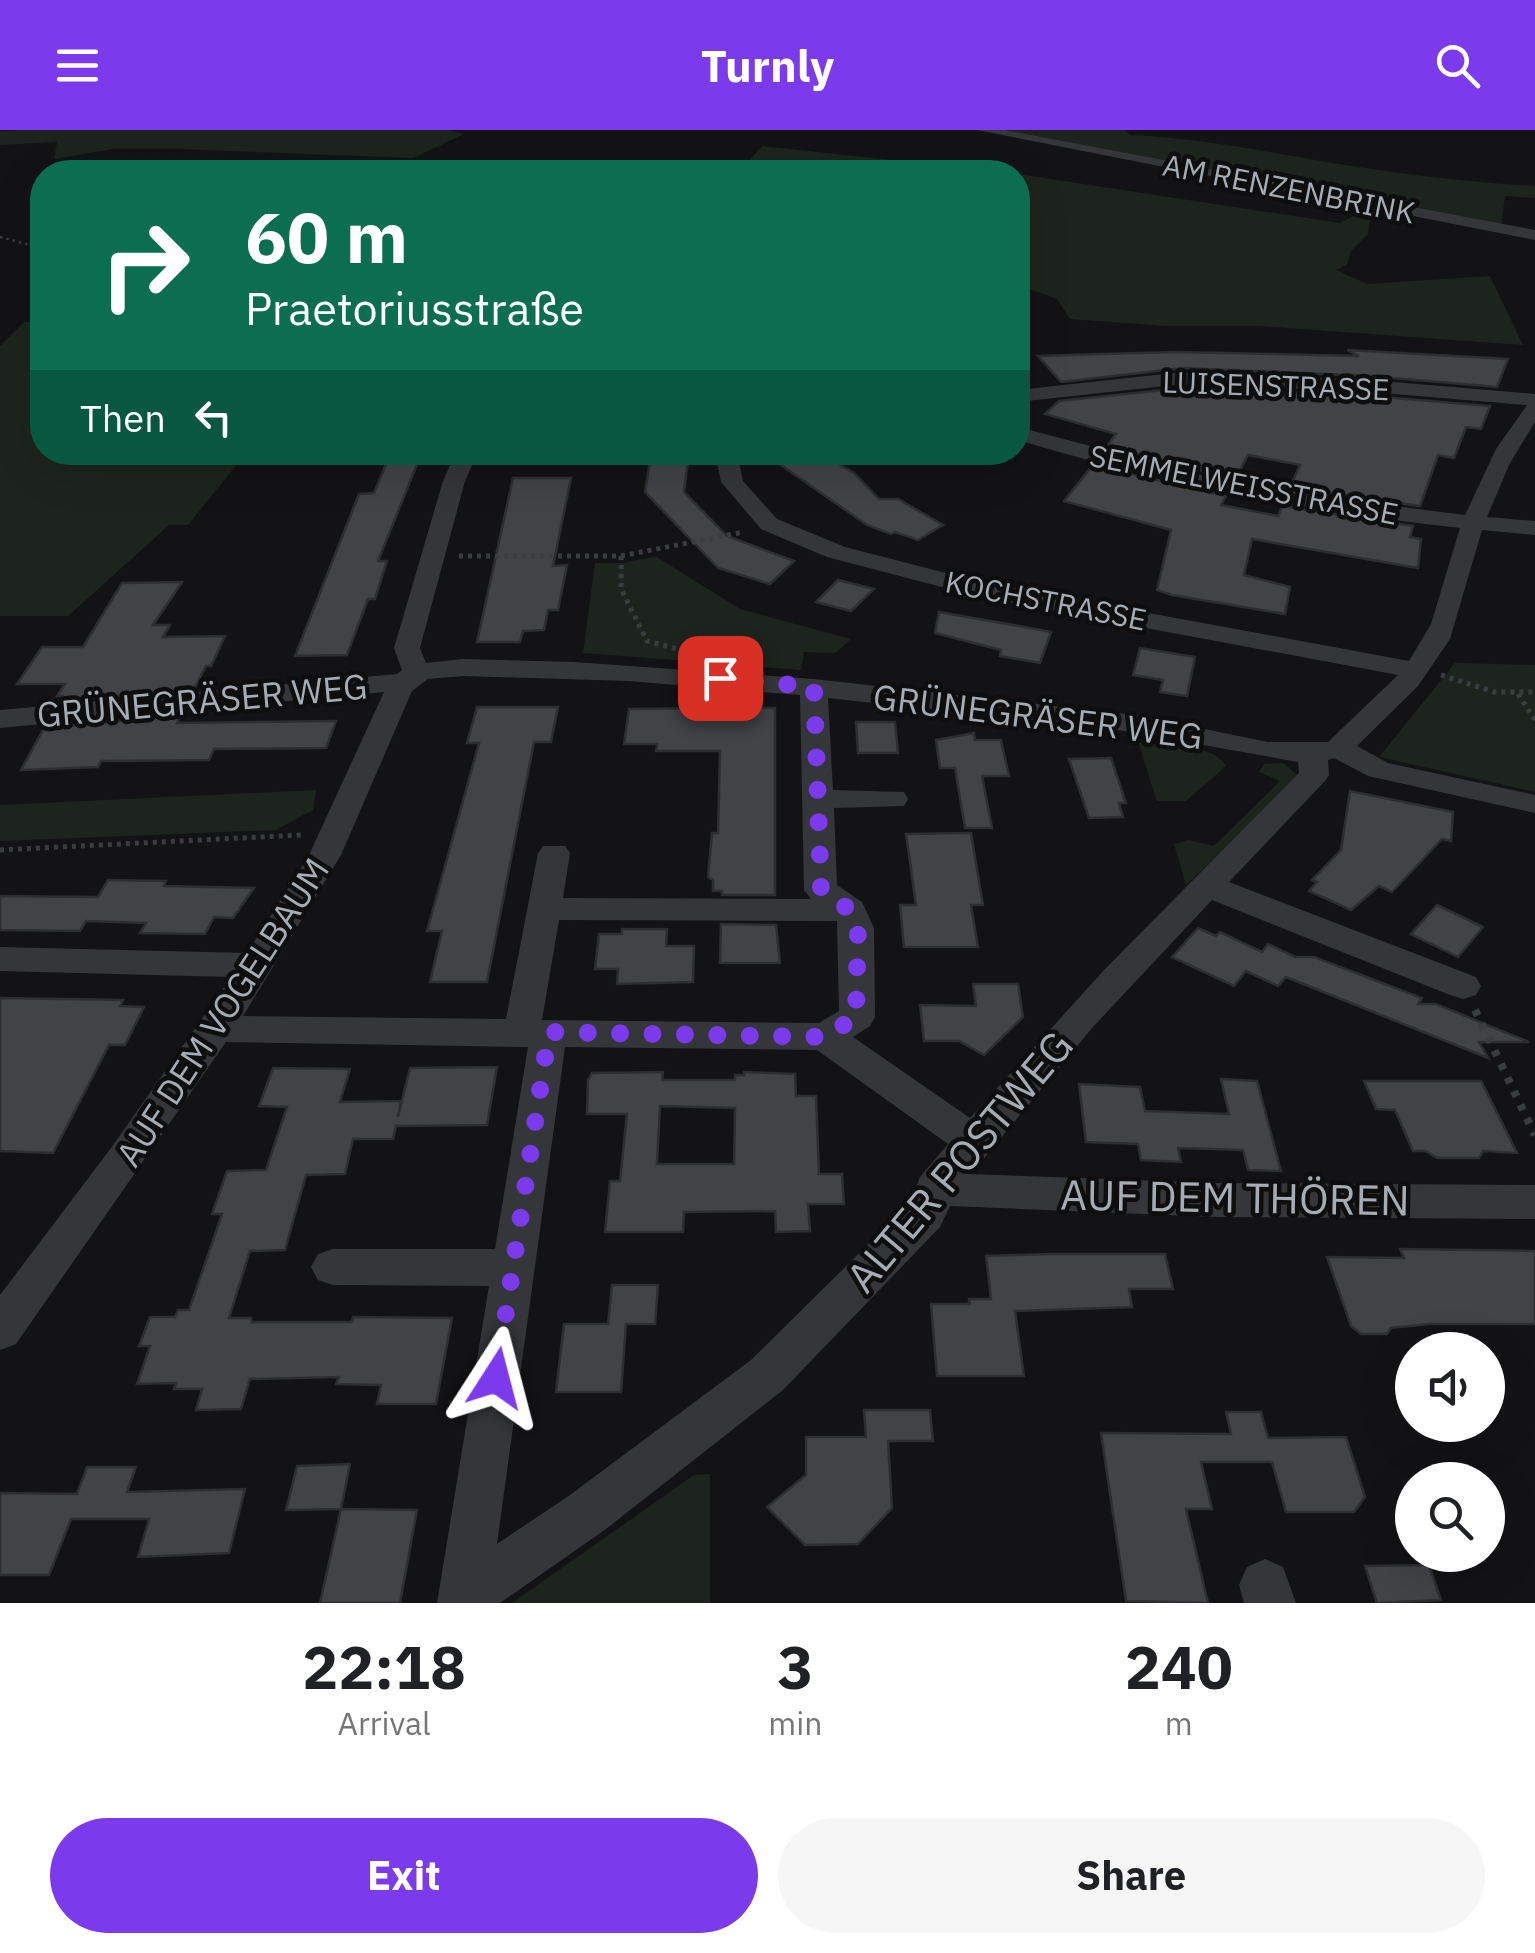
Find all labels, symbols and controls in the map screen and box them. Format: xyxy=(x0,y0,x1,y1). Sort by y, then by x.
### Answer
text: Turnly xyxy=(701,36,834,94)
icon: menu xyxy=(50,38,105,93)
icon: search xyxy=(1430,38,1485,93)
street label: AM RENZENBRINK xyxy=(1160,144,1418,232)
text: 60 m xyxy=(245,191,408,282)
icon: right xyxy=(80,200,210,330)
text: Praetoriusstraße xyxy=(245,279,584,337)
street label: LUISENSTRASSE xyxy=(1162,362,1390,408)
icon: left xyxy=(186,390,241,445)
text: Then xyxy=(80,393,166,442)
street label: SEMMELWEISSTRASSE xyxy=(1086,435,1402,533)
street label: KOCHSTRASSE xyxy=(942,561,1150,639)
pin xyxy=(678,636,763,721)
icon: arrive xyxy=(693,651,748,706)
street label: GRÜNEGRÄSER WEG xyxy=(35,663,369,737)
street label: GRÜNEGRÄSER WEG xyxy=(871,673,1205,759)
street label: AUF DEM VOGELBAUM xyxy=(105,849,339,1175)
street label: ALTER POSTWEG xyxy=(833,1019,1085,1303)
street label: AUF DEM THÖREN xyxy=(1060,1166,1410,1228)
position arrow xyxy=(444,1326,548,1430)
map controls xyxy=(1395,1332,1505,1572)
button: sound xyxy=(1395,1332,1505,1442)
button: search xyxy=(1395,1462,1505,1572)
text: 22:18 xyxy=(302,1627,466,1706)
text: 3 xyxy=(777,1627,813,1706)
text: 240 xyxy=(1125,1627,1233,1706)
text: Arrival xyxy=(338,1702,431,1744)
text: min xyxy=(768,1702,822,1744)
text: m xyxy=(1165,1702,1193,1744)
button: Exit xyxy=(50,1818,758,1933)
button: Share xyxy=(778,1818,1485,1933)

